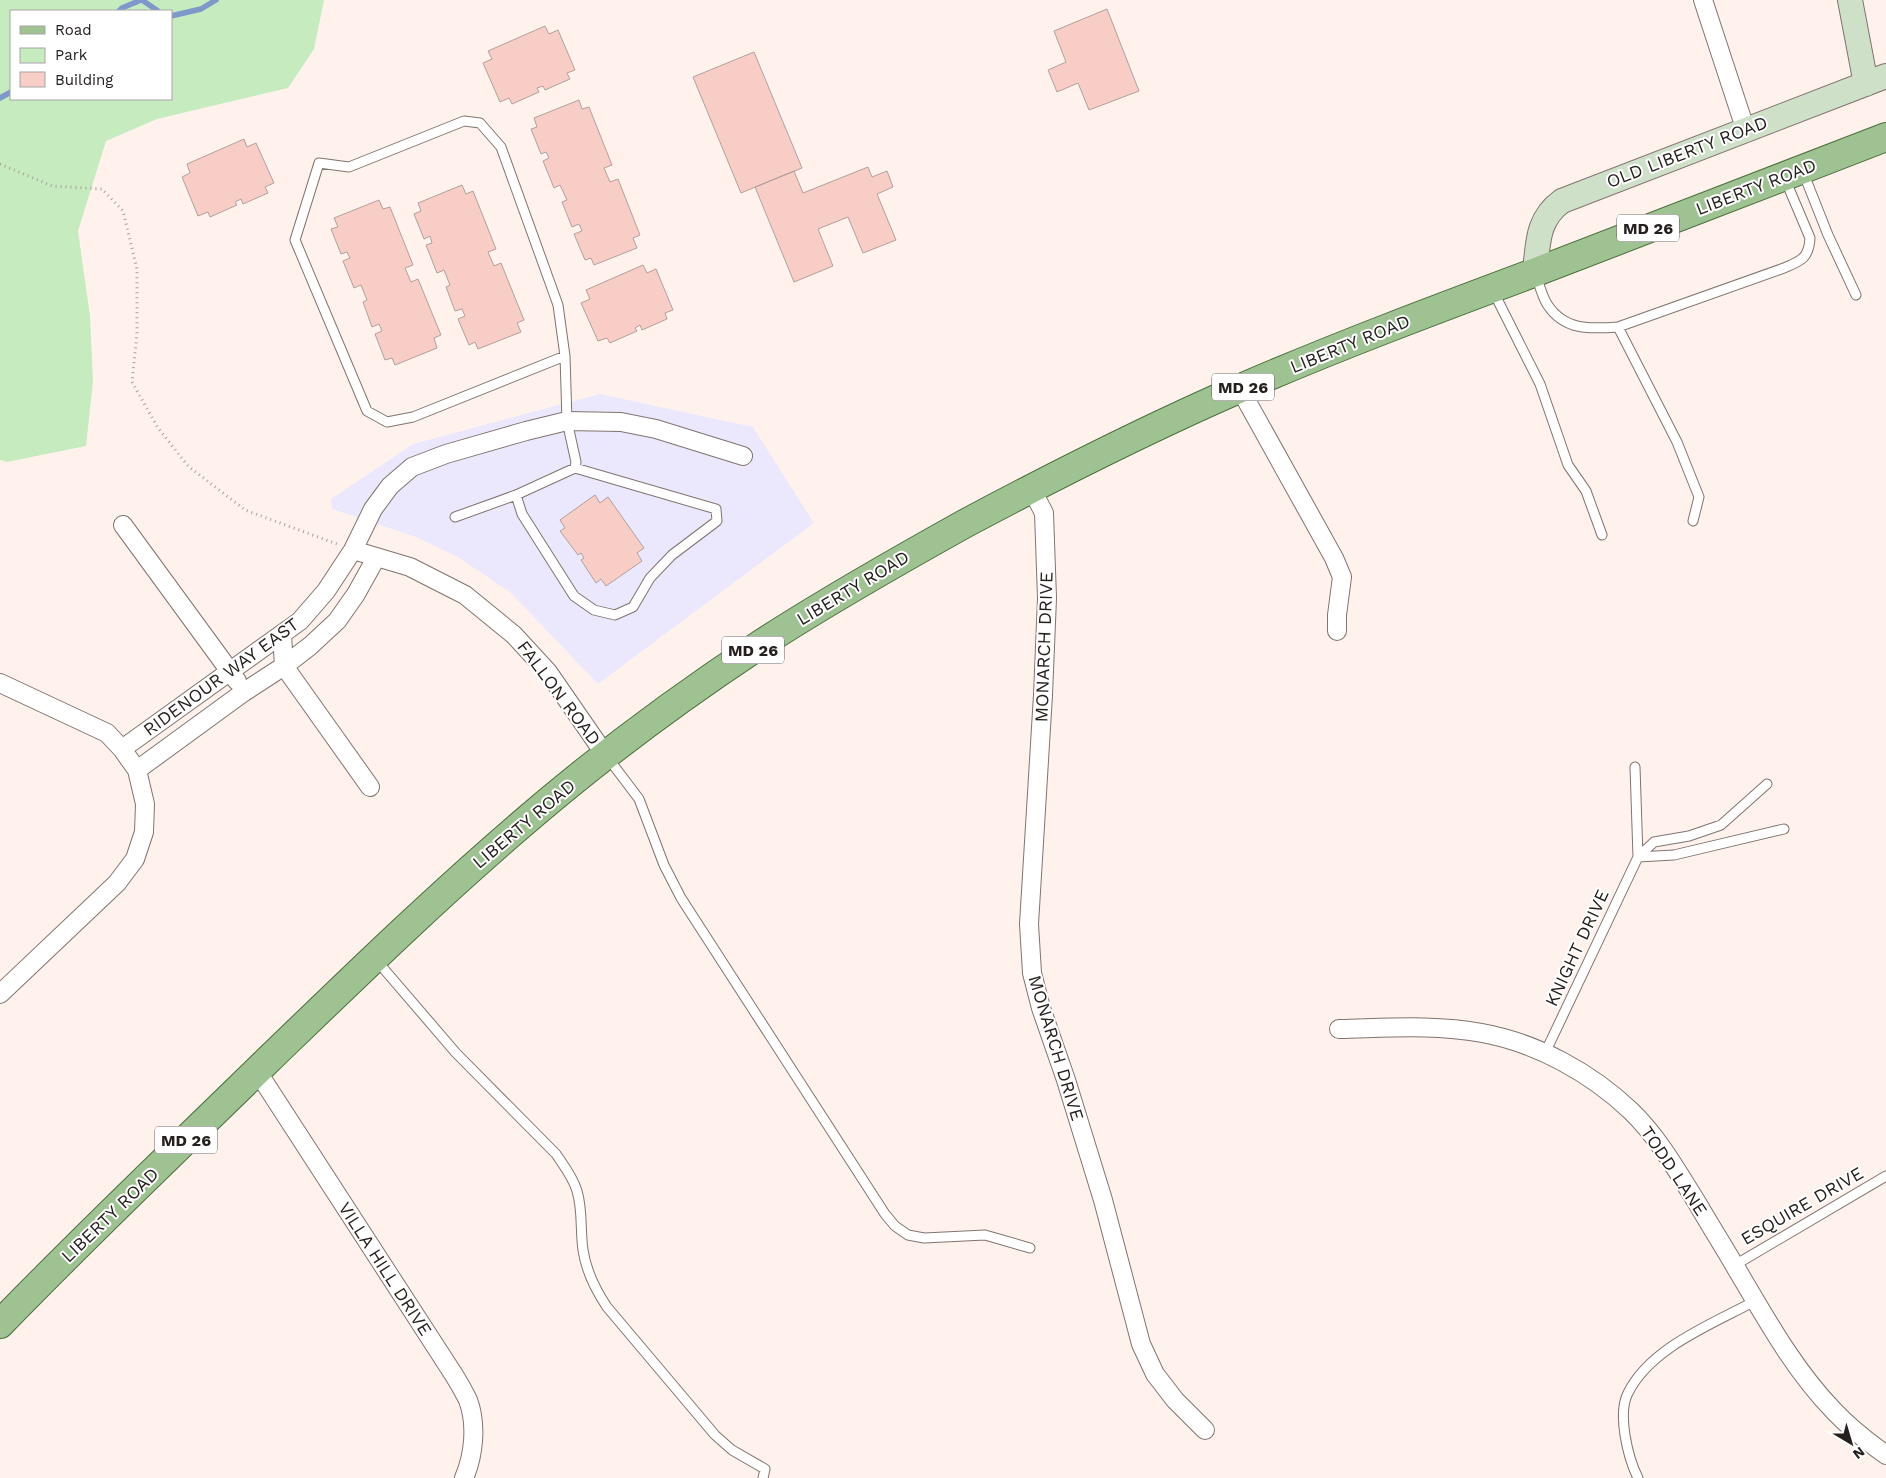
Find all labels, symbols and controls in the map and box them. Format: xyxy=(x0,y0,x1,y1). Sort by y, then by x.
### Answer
legend xyxy=(10,10,172,100)
text: Road xyxy=(55,21,92,39)
text: Park xyxy=(55,46,88,64)
text: Building xyxy=(55,71,113,89)
street label: OLD LIBERTY ROAD xyxy=(1603,111,1771,193)
street label: LIBERTY ROAD xyxy=(1692,154,1820,220)
road number: MD 26 xyxy=(1617,214,1679,242)
street label: LIBERTY ROAD xyxy=(1287,310,1413,377)
road number: MD 26 xyxy=(1212,374,1274,401)
street label: LIBERTY ROAD xyxy=(793,546,913,629)
street label: MONARCH DRIVE xyxy=(1030,571,1057,723)
street label: RIDENOUR WAY EAST xyxy=(139,613,303,740)
street label: FALLON ROAD xyxy=(513,636,605,749)
road number: MD 26 xyxy=(722,636,784,664)
street label: LIBERTY ROAD xyxy=(468,775,579,873)
street label: KNIGHT DRIVE xyxy=(1540,886,1613,1010)
street label: MONARCH DRIVE xyxy=(1024,973,1089,1123)
street label: TODD LANE xyxy=(1637,1122,1712,1219)
road number: MD 26 xyxy=(155,1126,217,1154)
street label: ESQUIRE DRIVE xyxy=(1737,1162,1867,1249)
street label: LIBERTY ROAD xyxy=(57,1163,163,1266)
street label: VILLA HILL DRIVE xyxy=(334,1198,436,1339)
north arrow xyxy=(1826,1418,1876,1468)
text: N xyxy=(1850,1444,1868,1463)

